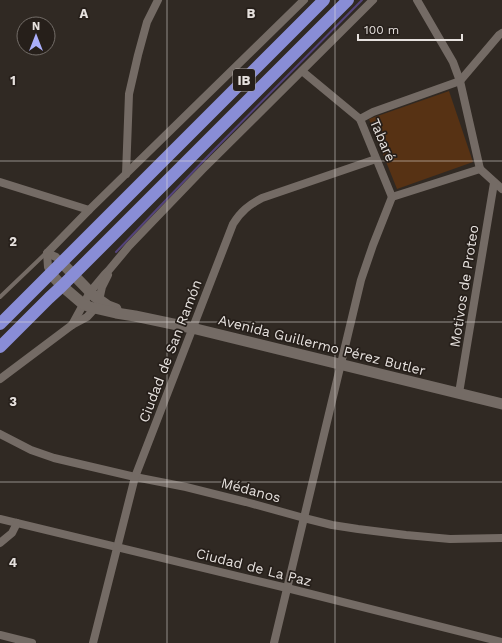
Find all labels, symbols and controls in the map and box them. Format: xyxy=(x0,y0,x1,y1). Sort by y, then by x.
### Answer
text: A xyxy=(80,6,89,21)
text: B xyxy=(247,6,256,21)
north arrow xyxy=(16,16,56,56)
scale bar xyxy=(358,16,462,42)
text: N xyxy=(32,20,40,33)
text: 100 m xyxy=(364,23,399,37)
road number: IB xyxy=(233,69,255,91)
text: 1 xyxy=(10,73,16,88)
street label: Tabaré xyxy=(367,116,399,164)
street label: Motivos de Proteo xyxy=(446,224,482,348)
text: 2 xyxy=(9,234,17,249)
street label: Ciudad de San Ramón xyxy=(135,277,205,425)
street label: Avenida Guillermo Pérez Butler xyxy=(217,311,428,379)
text: 3 xyxy=(9,394,17,409)
street label: Médanos xyxy=(219,474,283,506)
street label: Ciudad de La Paz xyxy=(195,545,313,589)
text: 4 xyxy=(9,555,18,570)

